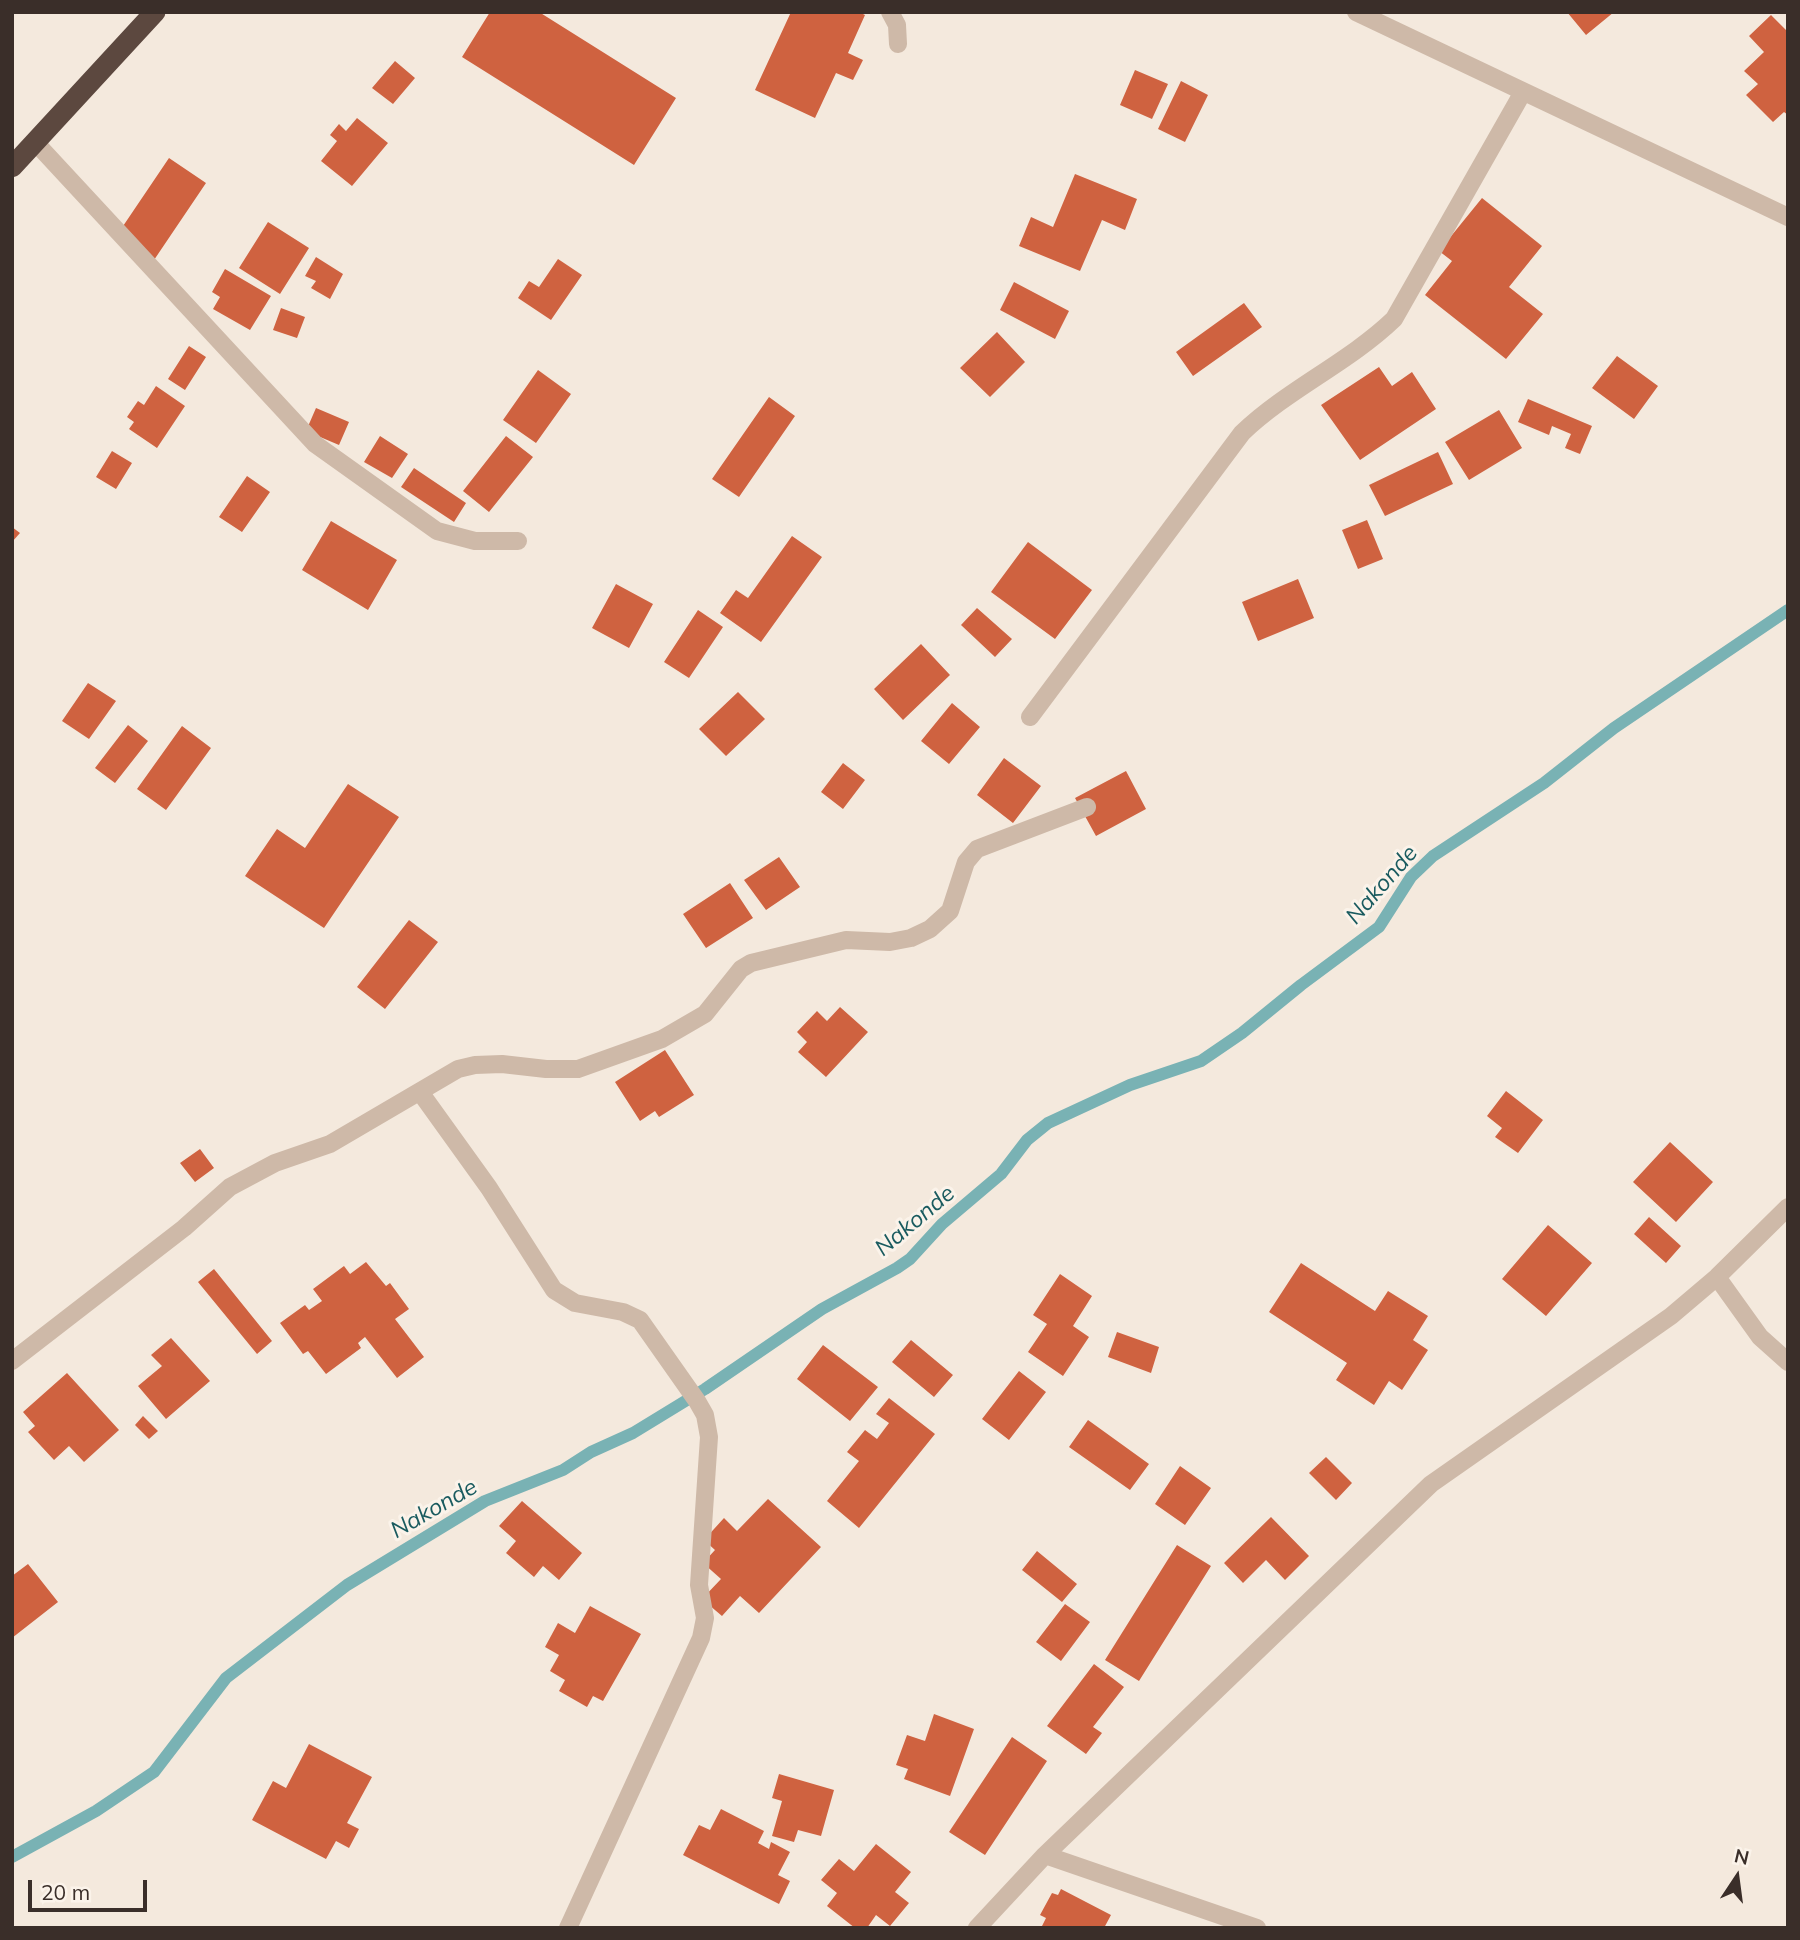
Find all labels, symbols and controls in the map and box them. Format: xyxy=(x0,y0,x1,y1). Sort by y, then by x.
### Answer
water label: Nakonde xyxy=(1340,840,1424,930)
water label: Nakonde xyxy=(870,1180,960,1262)
water label: Nakonde xyxy=(386,1473,482,1545)
north arrow xyxy=(1702,1842,1772,1912)
text: N xyxy=(1732,1843,1751,1870)
scale bar xyxy=(32,1867,150,1911)
text: 20 m xyxy=(41,1879,90,1905)

